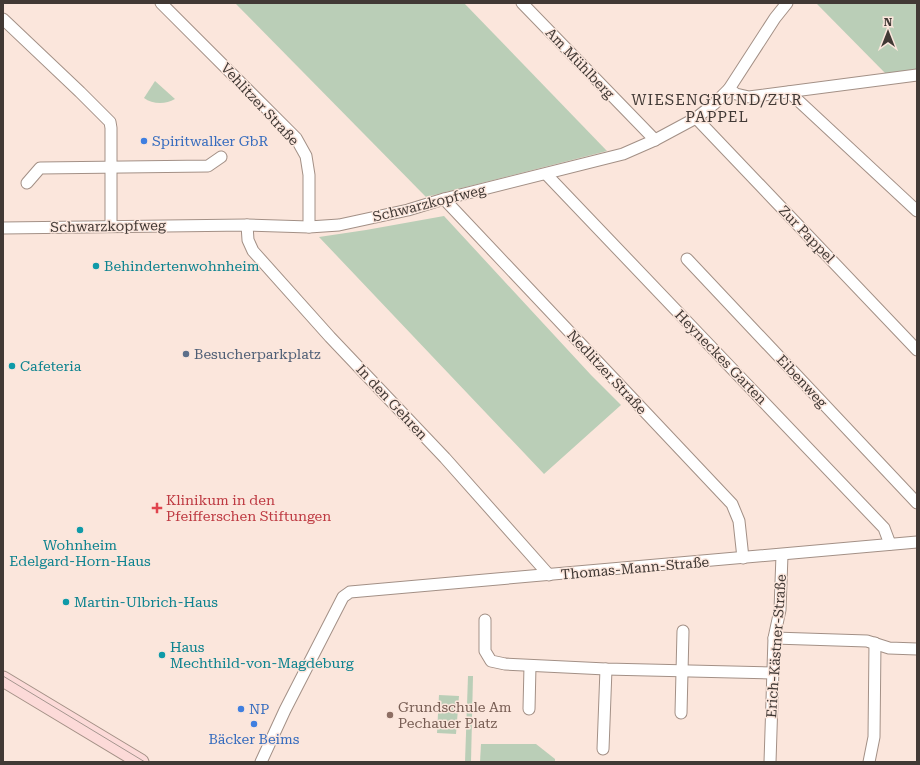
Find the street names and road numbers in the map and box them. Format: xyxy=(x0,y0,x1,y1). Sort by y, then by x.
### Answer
street label: Am Mühlberg xyxy=(542,25,618,101)
street label: Vehlitzer Straße xyxy=(218,60,302,149)
street label: Schwarzkopfweg xyxy=(371,181,487,225)
street label: Zur Pappel xyxy=(776,202,839,266)
street label: Schwarzkopfweg xyxy=(50,217,166,235)
street label: Heyneckes Garten xyxy=(672,307,770,407)
street label: Nedlitzer Straße xyxy=(564,327,650,418)
street label: Eibenweg xyxy=(774,351,830,411)
street label: In den Gehren xyxy=(353,361,431,443)
street label: Thomas-Mann-Straße xyxy=(560,554,710,582)
street label: Erich-Kästner-Straße xyxy=(763,573,789,718)

